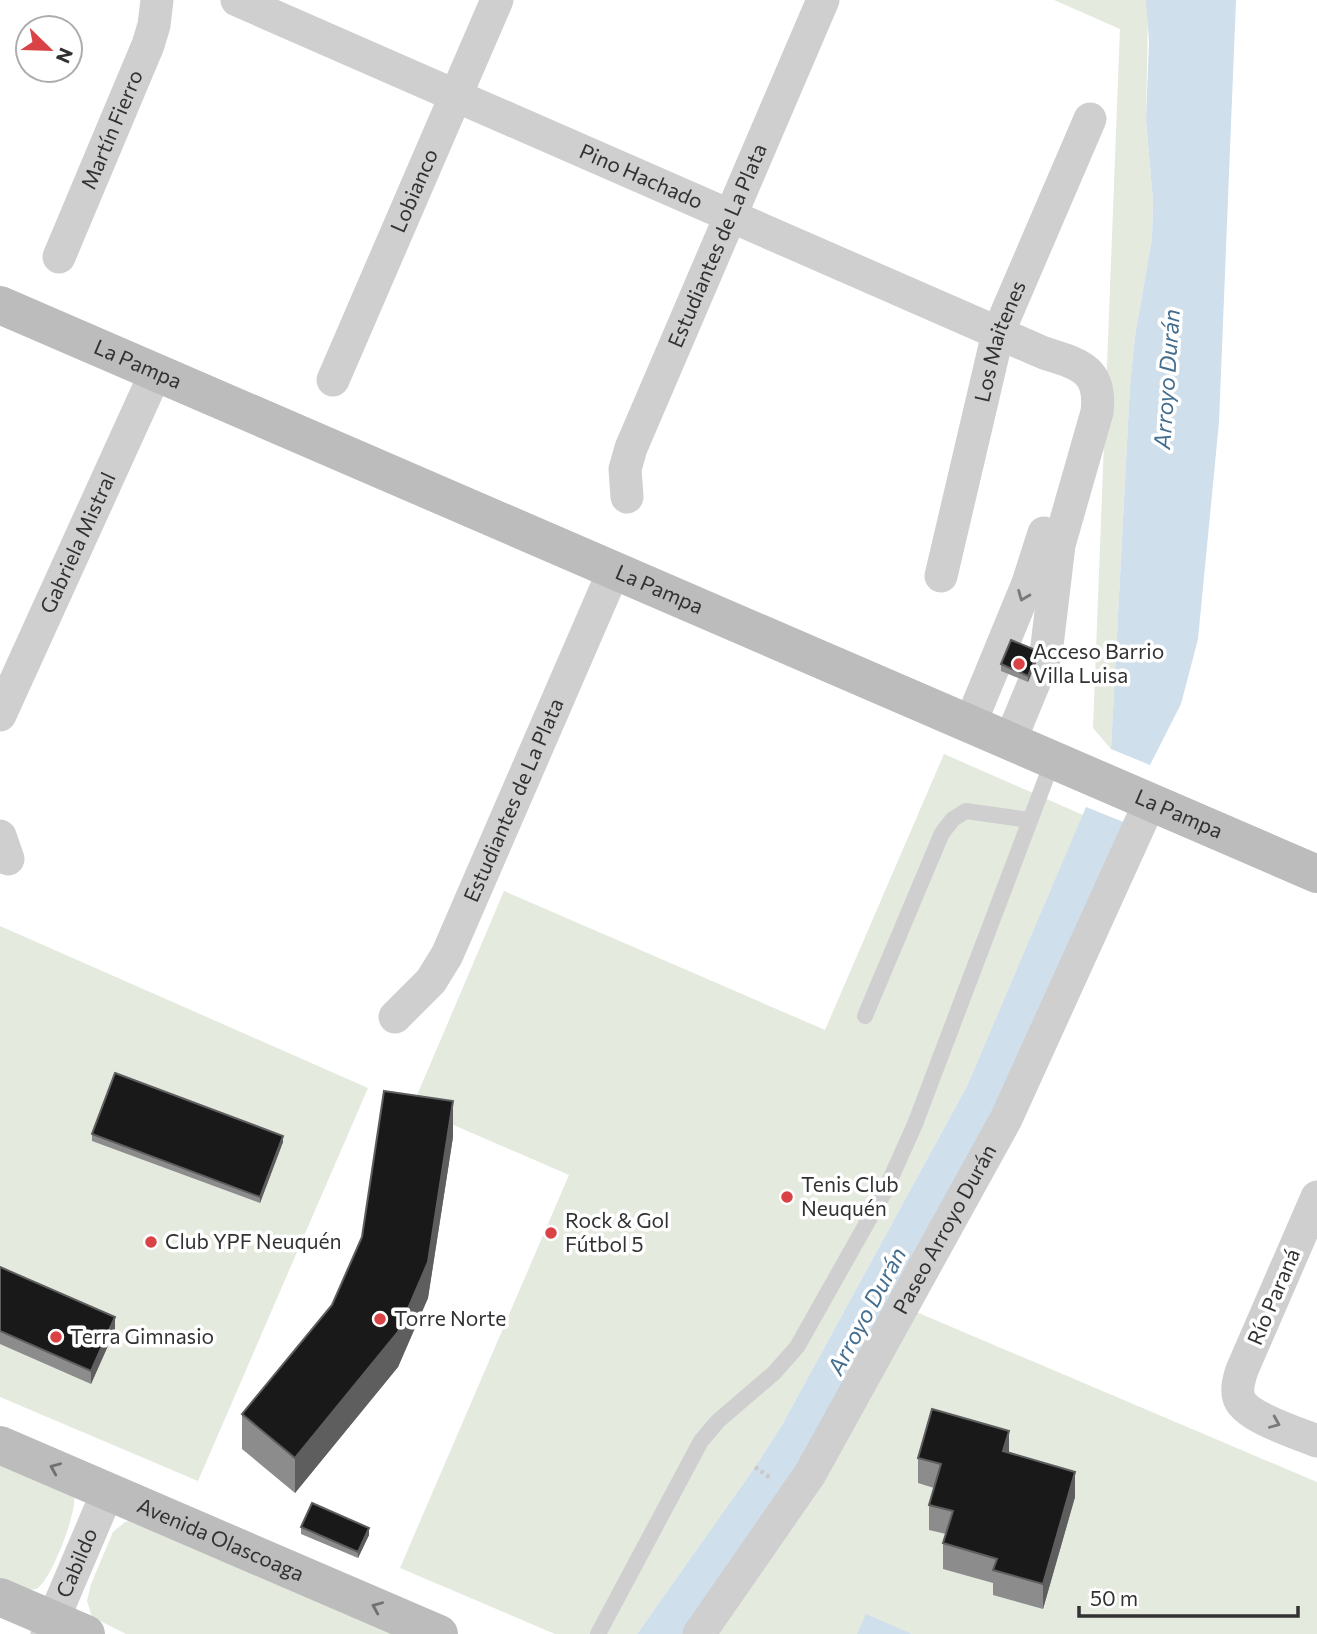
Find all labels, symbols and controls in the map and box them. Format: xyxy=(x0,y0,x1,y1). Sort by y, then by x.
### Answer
north arrow xyxy=(14,14,84,84)
text: N xyxy=(52,45,78,67)
street label: Martín Fierro xyxy=(75,66,147,193)
street label: Pino Hachado xyxy=(576,137,707,213)
street label: Estudiantes de La Plata xyxy=(662,139,771,351)
street label: Lobianco xyxy=(384,145,442,236)
street label: Los Maitenes xyxy=(968,276,1030,404)
water label: Arroyo Durán xyxy=(1147,308,1185,451)
street label: La Pampa xyxy=(91,333,186,393)
street label: Gabriela Mistral xyxy=(34,468,120,617)
street label: La Pampa xyxy=(612,558,707,618)
one-way arrow xyxy=(1017,589,1031,601)
place label: Acceso Barrio Villa Luisa xyxy=(1033,638,1164,687)
marker: Acceso Barrio Villa Luisa xyxy=(1011,656,1027,672)
street label: Estudiantes de La Plata xyxy=(458,694,568,905)
street label: La Pampa xyxy=(1132,783,1227,843)
street label: Paseo Arroyo Durán xyxy=(887,1140,1001,1318)
place label: Tenis Club Neuquén xyxy=(801,1171,899,1220)
marker: Tenis Club Neuquén xyxy=(779,1189,795,1205)
place label: Rock & Gol Fútbol 5 xyxy=(565,1207,669,1256)
marker: Rock & Gol Fútbol 5 xyxy=(543,1225,559,1241)
place label: Club YPF Neuquén xyxy=(165,1228,342,1253)
marker: Club YPF Neuquén xyxy=(143,1234,159,1250)
water label: Arroyo Durán xyxy=(820,1242,911,1380)
street label: Río Paraná xyxy=(1241,1244,1304,1348)
place label: Torre Norte xyxy=(394,1305,506,1330)
marker: Torre Norte xyxy=(372,1311,388,1327)
place label: Terra Gimnasio xyxy=(70,1323,214,1348)
marker: Terra Gimnasio xyxy=(48,1329,64,1345)
one-way arrow xyxy=(1268,1415,1280,1429)
one-way arrow xyxy=(50,1463,62,1477)
street label: Avenida Olascoaga xyxy=(134,1492,308,1585)
street label: Cabildo xyxy=(50,1524,102,1601)
scale bar xyxy=(1079,1574,1298,1618)
text: 50 m xyxy=(1090,1585,1138,1610)
one-way arrow xyxy=(371,1601,384,1615)

